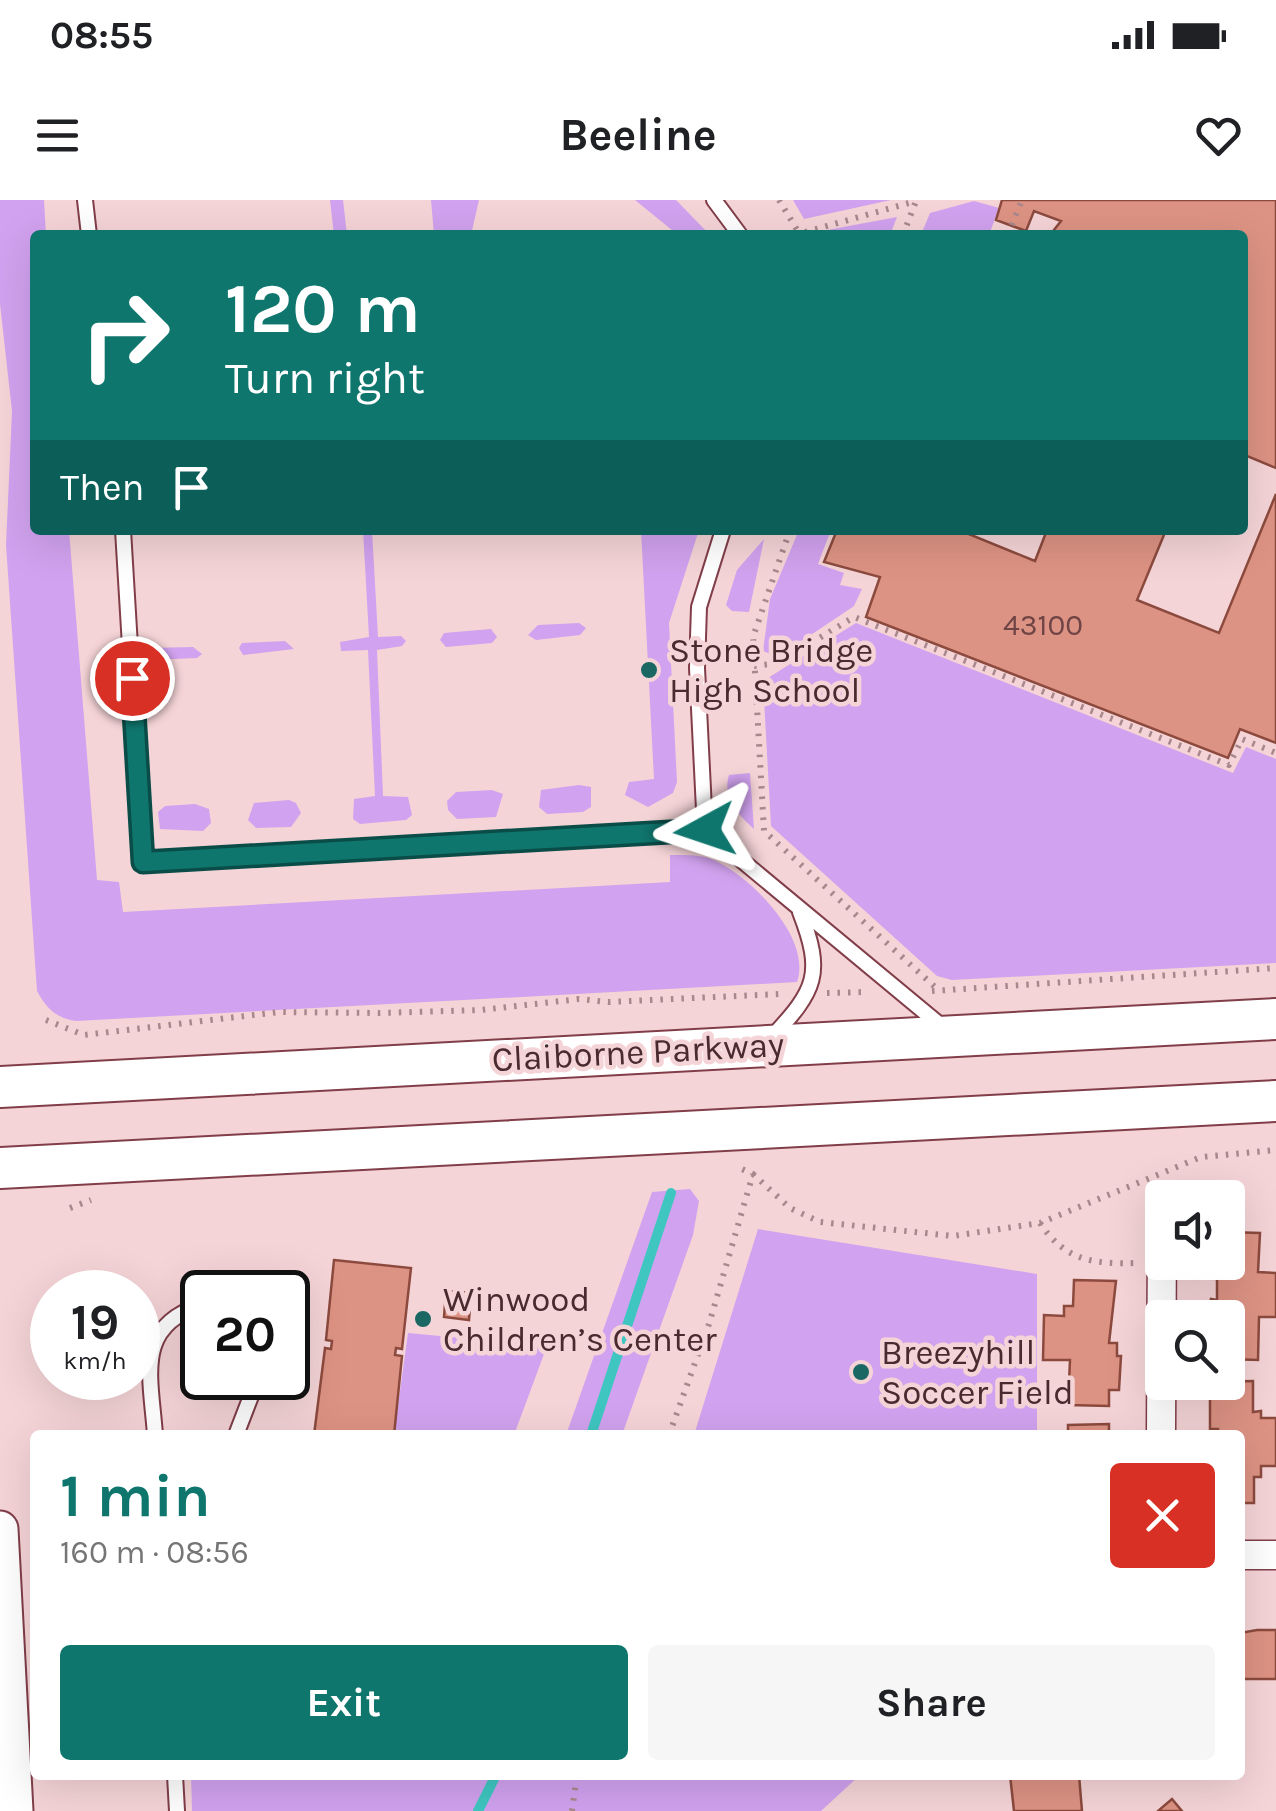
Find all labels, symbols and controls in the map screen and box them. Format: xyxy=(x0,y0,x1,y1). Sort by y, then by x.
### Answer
text: 08:55 xyxy=(50,13,153,58)
icon: menu xyxy=(30,108,85,163)
icon: heart xyxy=(1191,108,1246,163)
text: Beeline xyxy=(559,109,717,161)
text: 120 m xyxy=(225,268,421,350)
icon: right xyxy=(60,270,190,400)
text: Turn right xyxy=(225,352,425,404)
icon: arrive xyxy=(164,460,219,515)
text: Then xyxy=(60,465,144,510)
house number: 43100 xyxy=(1003,607,1083,643)
place label: Stone Bridge High School xyxy=(669,630,873,711)
pin xyxy=(90,636,175,721)
icon: arrive xyxy=(105,651,160,706)
marker: Stone Bridge High School xyxy=(638,659,660,681)
position arrow xyxy=(653,778,757,882)
street label: Claiborne Parkway xyxy=(491,1024,785,1080)
map controls xyxy=(1145,1180,1245,1400)
button: sound xyxy=(1145,1180,1245,1280)
speed limit sign: 20 xyxy=(180,1270,310,1400)
place label: Winwood Children’s Center xyxy=(443,1279,717,1360)
text: 19 xyxy=(71,1293,119,1352)
button: search xyxy=(1145,1300,1245,1400)
marker: Winwood Children’s Center xyxy=(412,1308,434,1330)
place label: Breezyhill Soccer Field xyxy=(881,1332,1074,1413)
text: km/h xyxy=(63,1346,127,1375)
marker: Breezyhill Soccer Field xyxy=(850,1361,872,1383)
text: 1 min xyxy=(60,1461,211,1531)
button: close xyxy=(1110,1463,1215,1568)
text: 160 m · 08:56 xyxy=(60,1534,249,1571)
button: Exit xyxy=(60,1645,628,1760)
button: Share xyxy=(648,1645,1215,1760)

